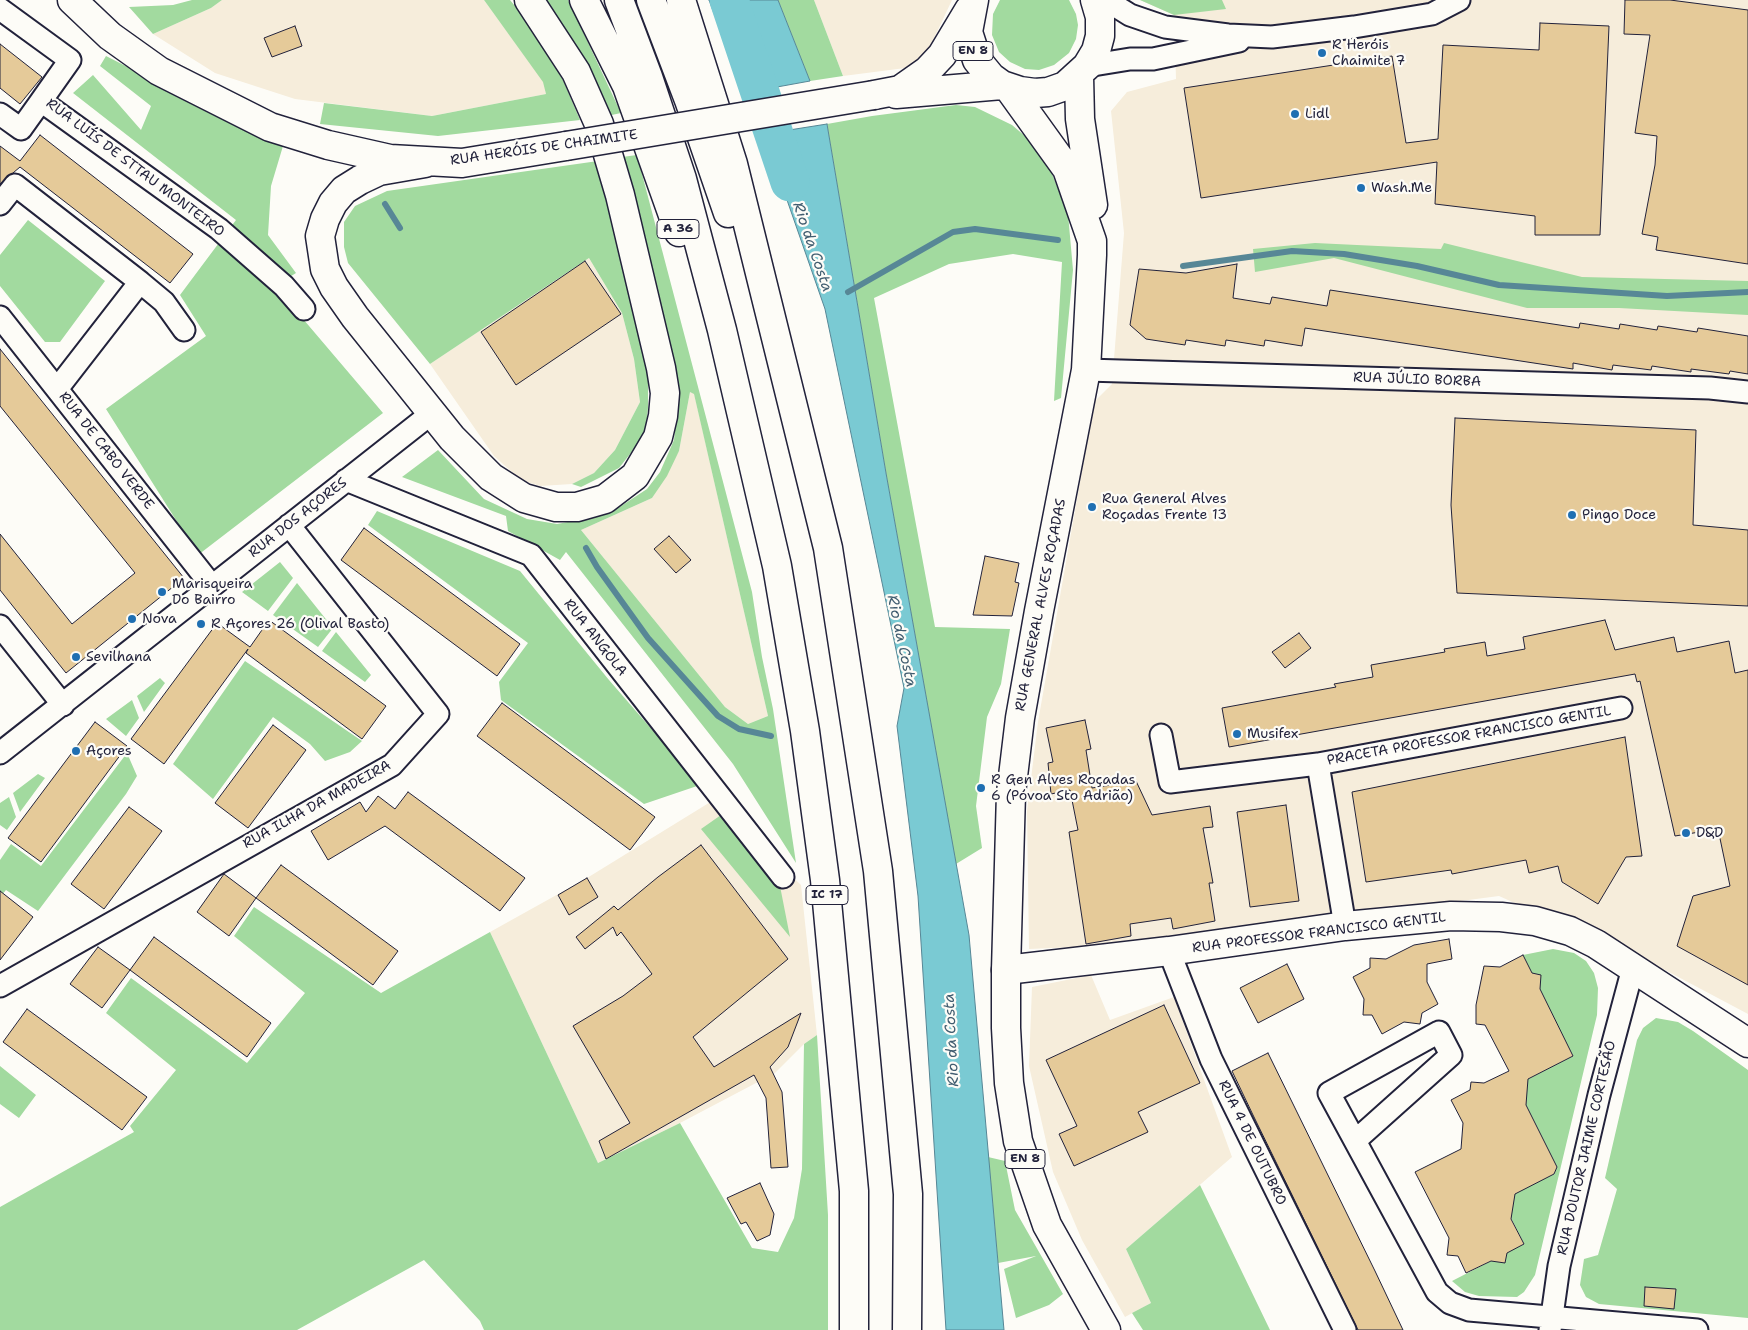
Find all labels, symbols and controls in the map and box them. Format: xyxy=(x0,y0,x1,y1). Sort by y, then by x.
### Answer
place label: R Heróis Chaimite 7 xyxy=(1332,37,1405,70)
road number: EN 8 xyxy=(953,41,993,60)
marker: R Heróis Chaimite 7 xyxy=(1316,47,1328,59)
street label: RUA LUÍS DE STTAU MONTEIRO xyxy=(42,95,228,241)
place label: Lidl xyxy=(1305,106,1329,122)
marker: Lidl xyxy=(1289,108,1301,120)
street label: RUA HERÓIS DE CHAIMITE xyxy=(449,127,639,169)
place label: Wash.Me xyxy=(1371,180,1432,196)
marker: Wash.Me xyxy=(1355,182,1367,194)
water label: Rio da Costa xyxy=(788,200,836,294)
road number: A 36 xyxy=(657,220,699,238)
street label: RUA JÚLIO BORBA xyxy=(1353,369,1481,391)
street label: RUA DE CABO VERDE xyxy=(55,389,157,513)
street label: RUA DOS AÇORES xyxy=(245,474,351,562)
place label: Rua General Alves Roçadas Frente 13 xyxy=(1102,491,1227,524)
street label: RUA GENERAL ALVES ROÇADAS xyxy=(1012,497,1070,713)
marker: Rua General Alves Roçadas Frente 13 xyxy=(1086,501,1098,513)
place label: Pingo Doce xyxy=(1582,507,1656,523)
marker: Pingo Doce xyxy=(1566,509,1578,521)
place label: Marisqueira Do Bairro xyxy=(172,576,252,608)
marker: Marisqueira Do Bairro xyxy=(156,586,168,598)
water label: Rio da Costa xyxy=(882,593,920,689)
street label: RUA ANGOLA xyxy=(560,596,630,680)
place label: Nova xyxy=(142,611,177,627)
marker: Nova xyxy=(126,613,138,625)
place label: R Açores 26 (Olival Basto) xyxy=(211,616,389,632)
marker: R Açores 26 (Olival Basto) xyxy=(195,618,207,630)
place label: Sevilhana xyxy=(86,649,151,665)
marker: Sevilhana xyxy=(70,651,82,663)
street label: PRACETA PROFESSOR FRANCISCO GENTIL xyxy=(1326,703,1612,769)
place label: Musifex xyxy=(1247,726,1298,742)
marker: Musifex xyxy=(1231,728,1243,740)
place label: Açores xyxy=(86,743,132,759)
marker: Açores xyxy=(70,745,82,757)
street label: RUA ILHA DA MADEIRA xyxy=(240,757,394,853)
place label: R Gen Alves Roçadas 6 (Póvoa Sto Adrião) xyxy=(991,772,1136,804)
marker: R Gen Alves Roçadas 6 (Póvoa Sto Adrião) xyxy=(975,782,987,794)
place label: D&D xyxy=(1696,825,1723,841)
marker: D&D xyxy=(1680,827,1692,839)
road number: IC 17 xyxy=(806,886,848,904)
street label: RUA PROFESSOR FRANCISCO GENTIL xyxy=(1191,909,1447,957)
water label: Rio da Costa xyxy=(941,993,963,1087)
street label: RUA DOUTOR JAIME CORTESÃO xyxy=(1554,1039,1620,1257)
street label: RUA 4 DE OUTUBRO xyxy=(1214,1078,1290,1208)
road number: EN 8 xyxy=(1005,1150,1045,1168)

